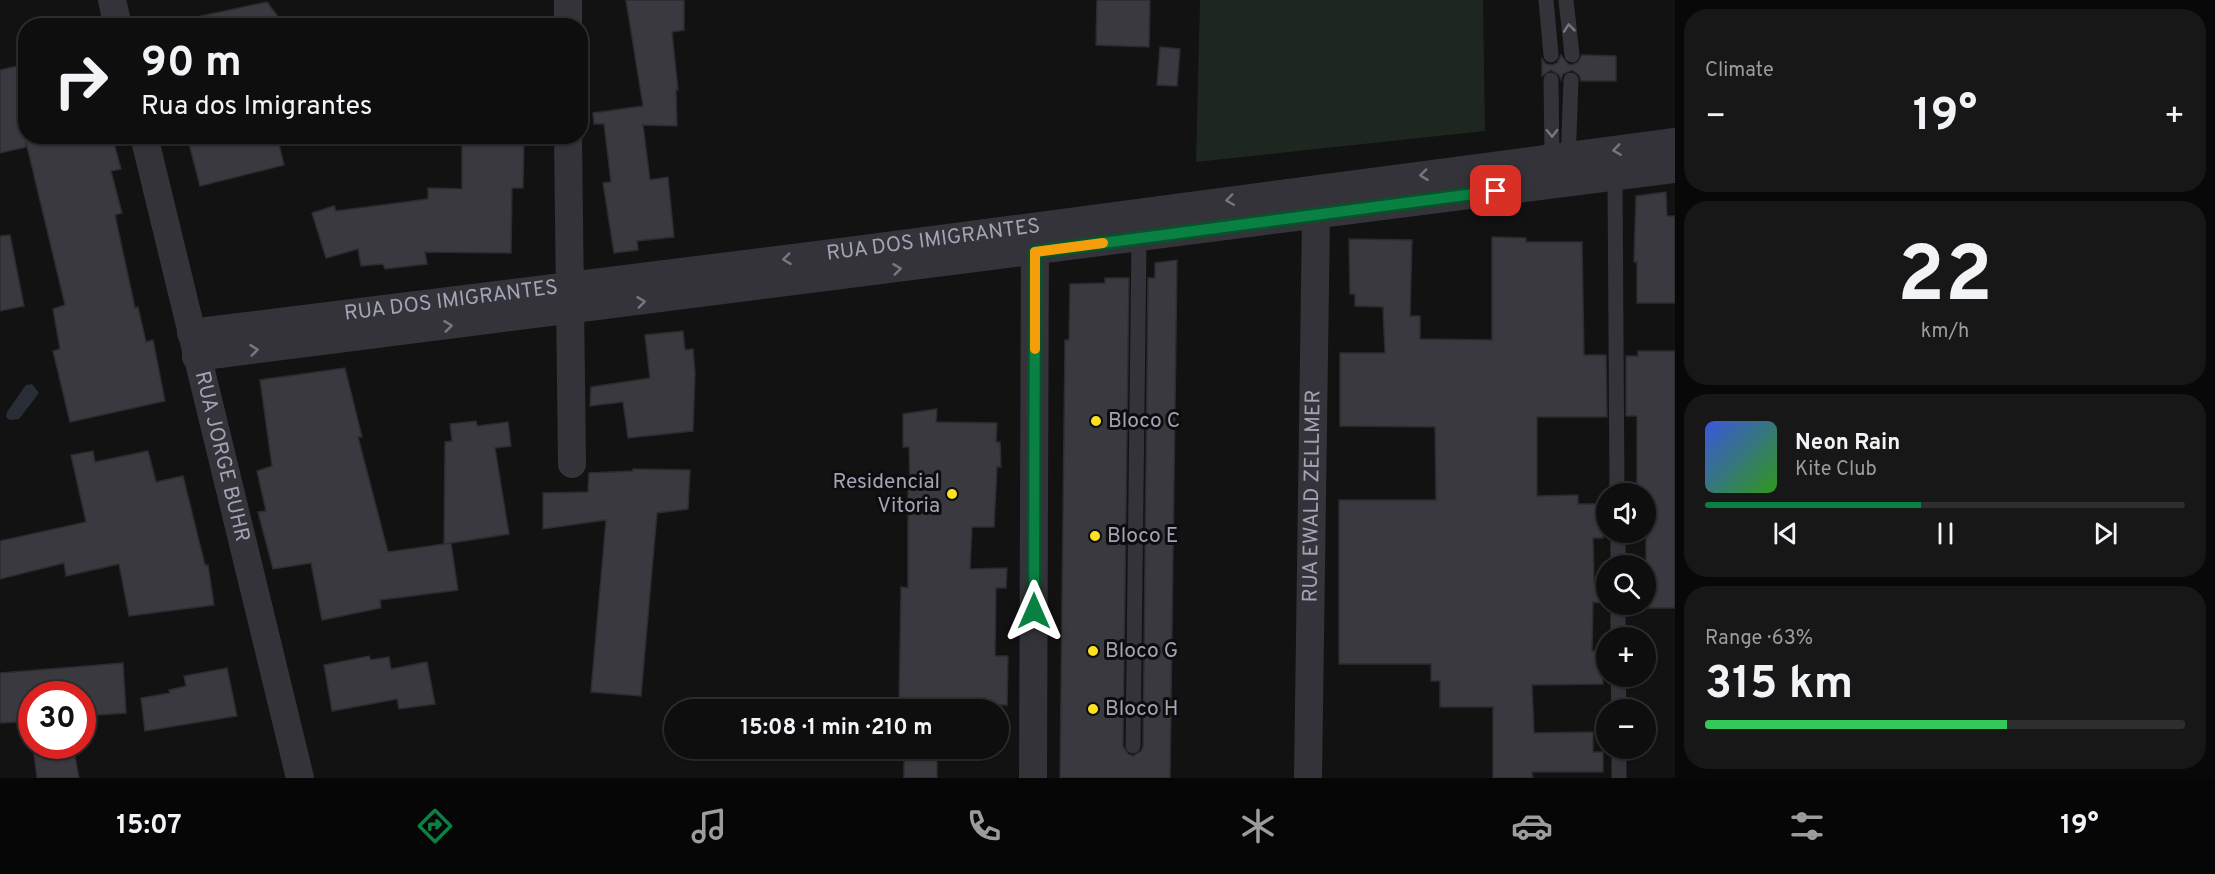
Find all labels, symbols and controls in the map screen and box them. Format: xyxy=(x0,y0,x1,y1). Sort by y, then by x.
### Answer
one-way arrow xyxy=(1563,23,1576,32)
text: 90 m xyxy=(141,38,242,91)
icon: right xyxy=(42,42,120,120)
text: Climate xyxy=(1705,58,1774,84)
text: 19° xyxy=(1913,89,1977,146)
text: Rua dos Imigrantes xyxy=(141,90,372,124)
text: − xyxy=(1705,97,1726,139)
text: + xyxy=(2164,97,2185,139)
one-way arrow xyxy=(1545,128,1558,137)
one-way arrow xyxy=(1612,143,1622,155)
pin xyxy=(1470,165,1521,216)
one-way arrow xyxy=(1419,168,1428,181)
icon: arrive xyxy=(1479,174,1512,207)
one-way arrow xyxy=(1226,193,1235,206)
street label: RUA DOS IMIGRANTES xyxy=(825,212,1042,267)
text: 22 xyxy=(1897,230,1993,329)
one-way arrow xyxy=(783,252,792,265)
one-way arrow xyxy=(893,263,902,276)
street label: RUA DOS IMIGRANTES xyxy=(343,274,559,327)
one-way arrow xyxy=(637,296,646,308)
text: km/h xyxy=(1921,319,1969,345)
one-way arrow xyxy=(443,320,453,333)
one-way arrow xyxy=(250,345,259,357)
street label: RUA JORGE BUHR xyxy=(188,369,256,545)
street label: RUA EWALD ZELLMER xyxy=(1297,390,1327,603)
place label: Bloco C xyxy=(1108,408,1180,435)
marker: Bloco C xyxy=(1089,414,1103,428)
text: Neon Rain xyxy=(1795,430,1900,457)
text: Kite Club xyxy=(1795,457,1877,483)
place label: Residencial Vitoria xyxy=(832,469,940,520)
map controls xyxy=(1596,483,1656,759)
button: sound xyxy=(1596,483,1656,543)
marker: Residencial Vitoria xyxy=(945,487,959,501)
icon: previous xyxy=(1769,517,1802,550)
icon: pause xyxy=(1929,517,1962,550)
icon: next xyxy=(2089,517,2122,550)
place label: Bloco E xyxy=(1107,523,1178,550)
marker: Bloco E xyxy=(1088,529,1102,543)
button: search xyxy=(1596,555,1656,615)
position arrow xyxy=(1002,579,1066,643)
text: Range · 63% xyxy=(1705,626,1813,652)
button: + xyxy=(1596,627,1656,687)
place label: Bloco G xyxy=(1105,638,1178,665)
marker: Bloco G xyxy=(1086,644,1100,658)
text: 315 km xyxy=(1705,657,1853,714)
speed limit sign: 30 xyxy=(18,681,96,759)
place label: Bloco H xyxy=(1105,696,1178,723)
button: − xyxy=(1596,699,1656,759)
marker: Bloco H xyxy=(1086,702,1100,716)
text: 15:08 · 1 min · 210 m xyxy=(740,715,933,742)
icon: directions xyxy=(414,805,456,847)
icon: music xyxy=(688,805,730,847)
icon: phone xyxy=(963,805,1005,847)
icon: climate xyxy=(1237,805,1279,847)
icon: car xyxy=(1511,805,1553,847)
icon: filters xyxy=(1786,805,1828,847)
text: 15:07 xyxy=(116,809,182,843)
text: 19° xyxy=(2060,809,2099,843)

